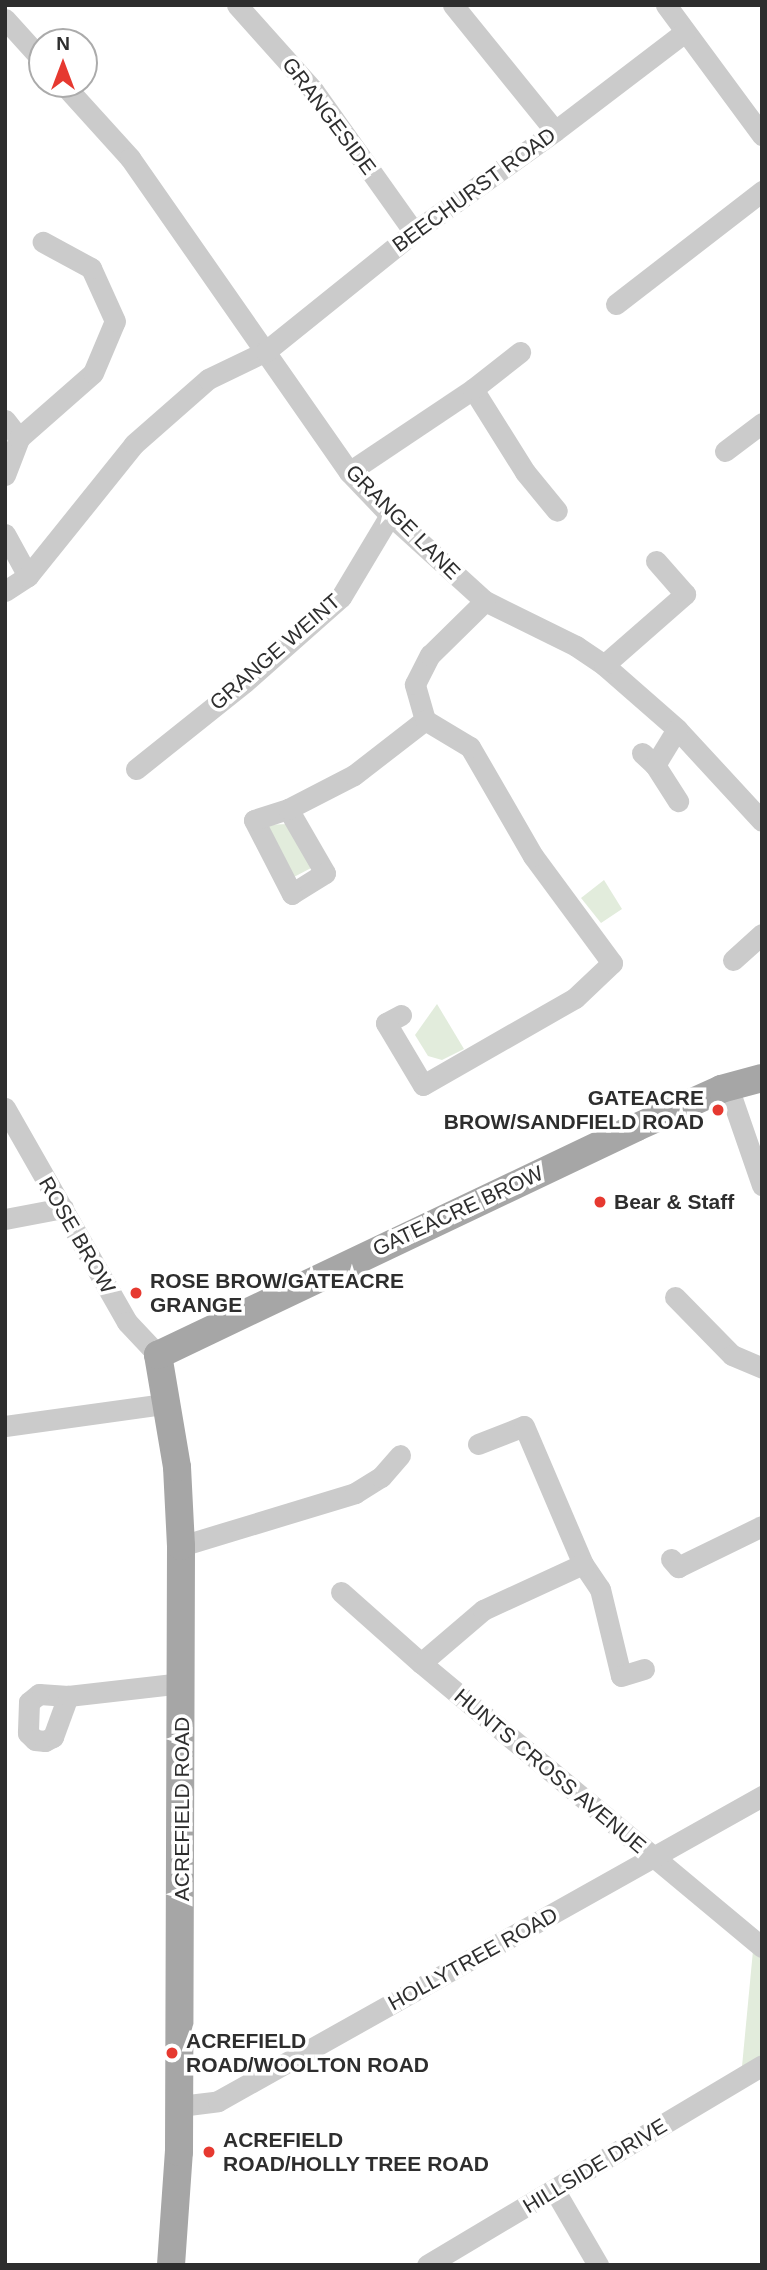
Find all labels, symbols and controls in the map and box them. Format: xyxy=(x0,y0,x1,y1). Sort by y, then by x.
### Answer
north arrow xyxy=(28,28,98,98)
text: N xyxy=(56,33,70,54)
street label: GRANGESIDE xyxy=(277,53,381,179)
street label: BEECHURST ROAD xyxy=(387,122,561,258)
street label: GRANGE LANE xyxy=(340,459,466,585)
street label: GRANGE WEINT xyxy=(205,589,345,715)
place label: GATEACRE BROW/SANDFIELD ROAD xyxy=(444,1085,704,1135)
marker: GATEACRE BROW/SANDFIELD ROAD xyxy=(710,1102,726,1118)
street label: GATEACRE BROW xyxy=(369,1160,547,1262)
street label: ROSE BROW xyxy=(33,1172,121,1298)
place label: Bear & Staff xyxy=(614,1189,734,1215)
marker: Bear & Staff xyxy=(592,1194,608,1210)
place label: ROSE BROW/GATEACRE GRANGE xyxy=(150,1268,404,1318)
marker: ROSE BROW/GATEACRE GRANGE xyxy=(128,1285,144,1301)
street label: HUNTS CROSS AVENUE xyxy=(449,1683,651,1859)
street label: ACREFIELD ROAD xyxy=(169,1717,195,1901)
street label: HOLLYTREE ROAD xyxy=(384,1902,562,2016)
place label: ACREFIELD ROAD/WOOLTON ROAD xyxy=(186,2028,429,2078)
marker: ACREFIELD ROAD/WOOLTON ROAD xyxy=(164,2045,180,2061)
street label: HILLSIDE DRIVE xyxy=(518,2113,672,2219)
place label: ACREFIELD ROAD/HOLLY TREE ROAD xyxy=(223,2127,489,2177)
marker: ACREFIELD ROAD/HOLLY TREE ROAD xyxy=(201,2144,217,2160)

